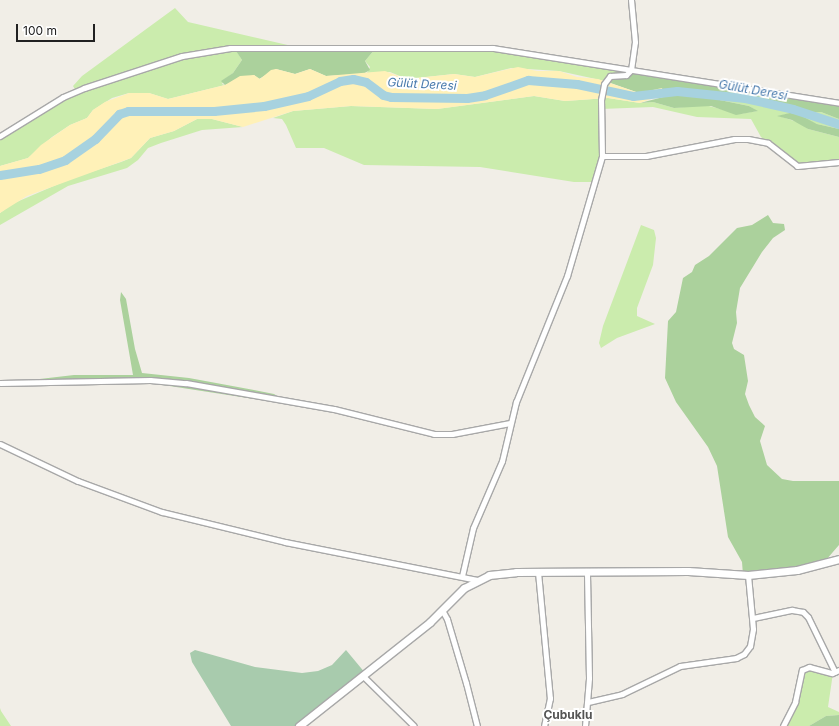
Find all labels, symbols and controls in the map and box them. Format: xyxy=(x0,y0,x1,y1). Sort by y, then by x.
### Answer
scale bar xyxy=(18,16,97,42)
text: 100 m xyxy=(23,23,57,38)
water label: Gülüt Deresi xyxy=(387,75,457,93)
water label: Gülüt Deresi xyxy=(718,77,788,103)
district label: Çubuklu xyxy=(543,708,593,722)

